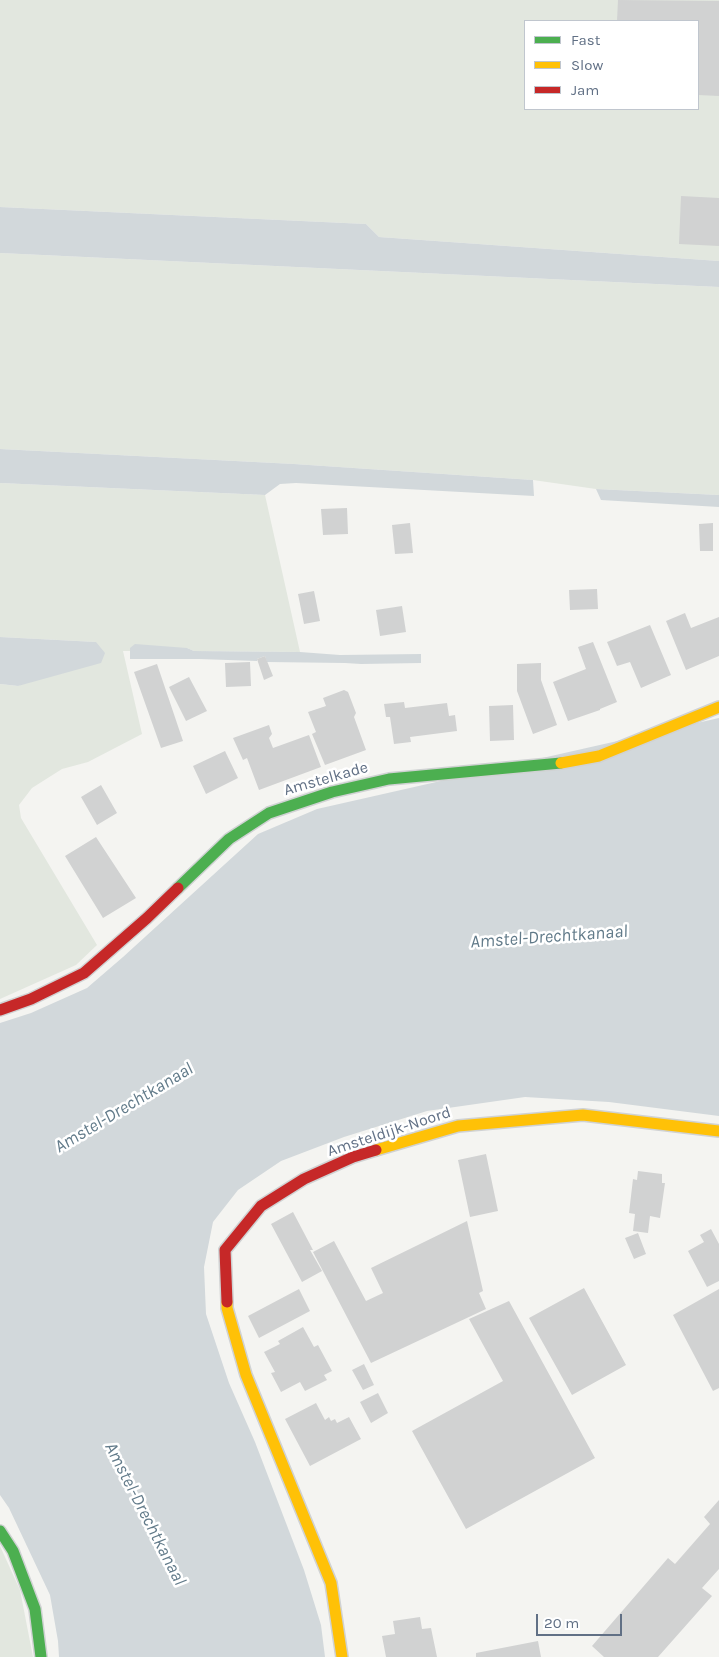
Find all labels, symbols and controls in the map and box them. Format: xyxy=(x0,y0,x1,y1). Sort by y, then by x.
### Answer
legend xyxy=(524,20,699,110)
text: Fast xyxy=(571,31,600,49)
text: Slow xyxy=(571,56,603,74)
text: Jam xyxy=(571,81,599,99)
street label: Amstelkade xyxy=(282,758,370,800)
water label: Amstel-Drechtkanaal xyxy=(470,921,628,953)
water label: Amstel-Drechtkanaal xyxy=(51,1058,197,1158)
street label: Amsteldijk-Noord xyxy=(325,1103,453,1161)
water label: Amstel-Drechtkanaal xyxy=(100,1439,190,1589)
scale bar xyxy=(539,1604,625,1636)
text: 20 m xyxy=(544,1614,579,1632)

